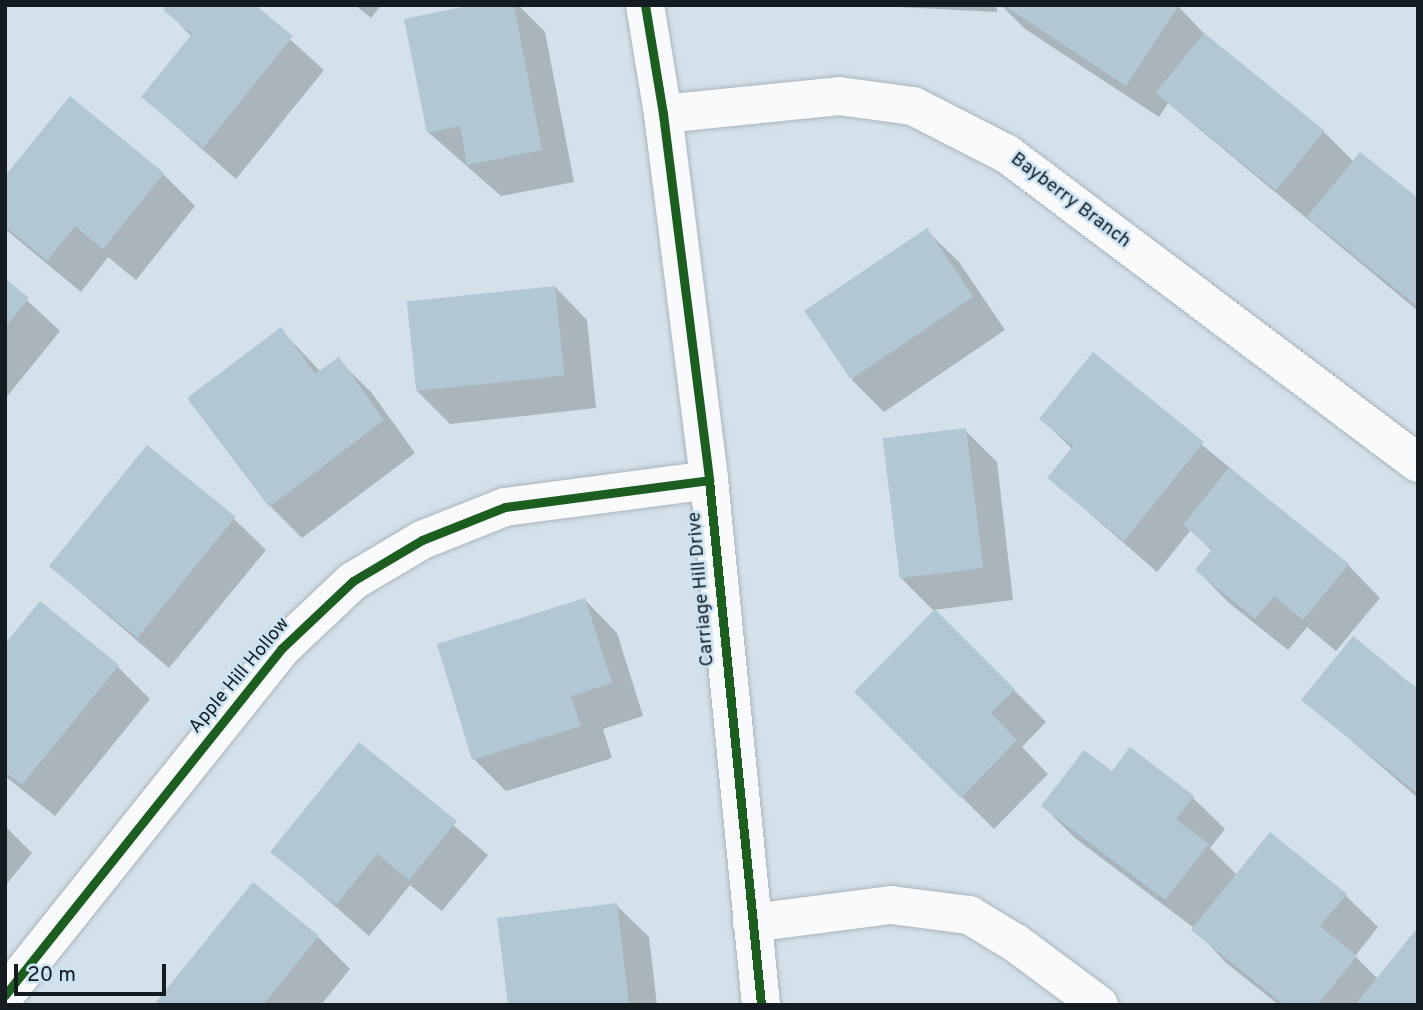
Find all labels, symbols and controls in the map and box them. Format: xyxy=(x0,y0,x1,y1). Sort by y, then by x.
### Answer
street label: Bayberry Branch xyxy=(1006,148,1134,254)
street label: Carriage Hill Drive xyxy=(684,511,720,667)
street label: Apple Hill Hollow xyxy=(185,613,295,739)
scale bar xyxy=(18,950,170,994)
text: 20 m xyxy=(27,962,76,989)

